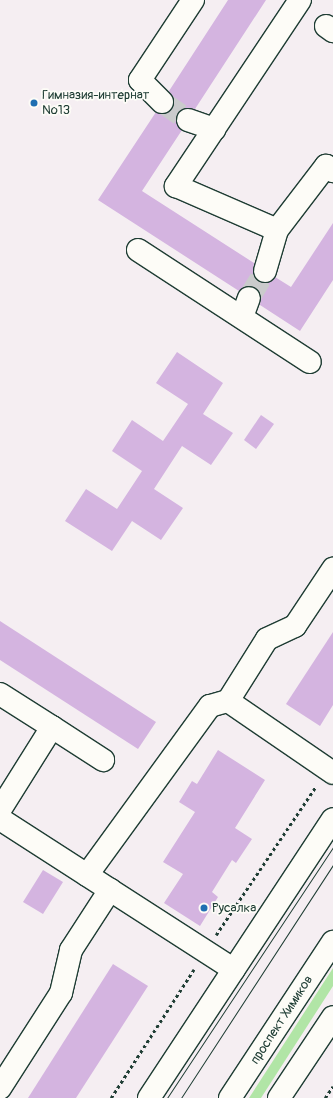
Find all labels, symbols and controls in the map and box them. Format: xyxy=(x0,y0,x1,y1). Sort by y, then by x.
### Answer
place label: Гимназия-интернат №13 xyxy=(42,88,149,119)
marker: Гимназия-интернат №13 xyxy=(29,98,39,108)
place label: Русалка xyxy=(212,900,256,916)
marker: Русалка xyxy=(199,903,209,913)
street label: проспект Химиков xyxy=(248,973,316,1067)

